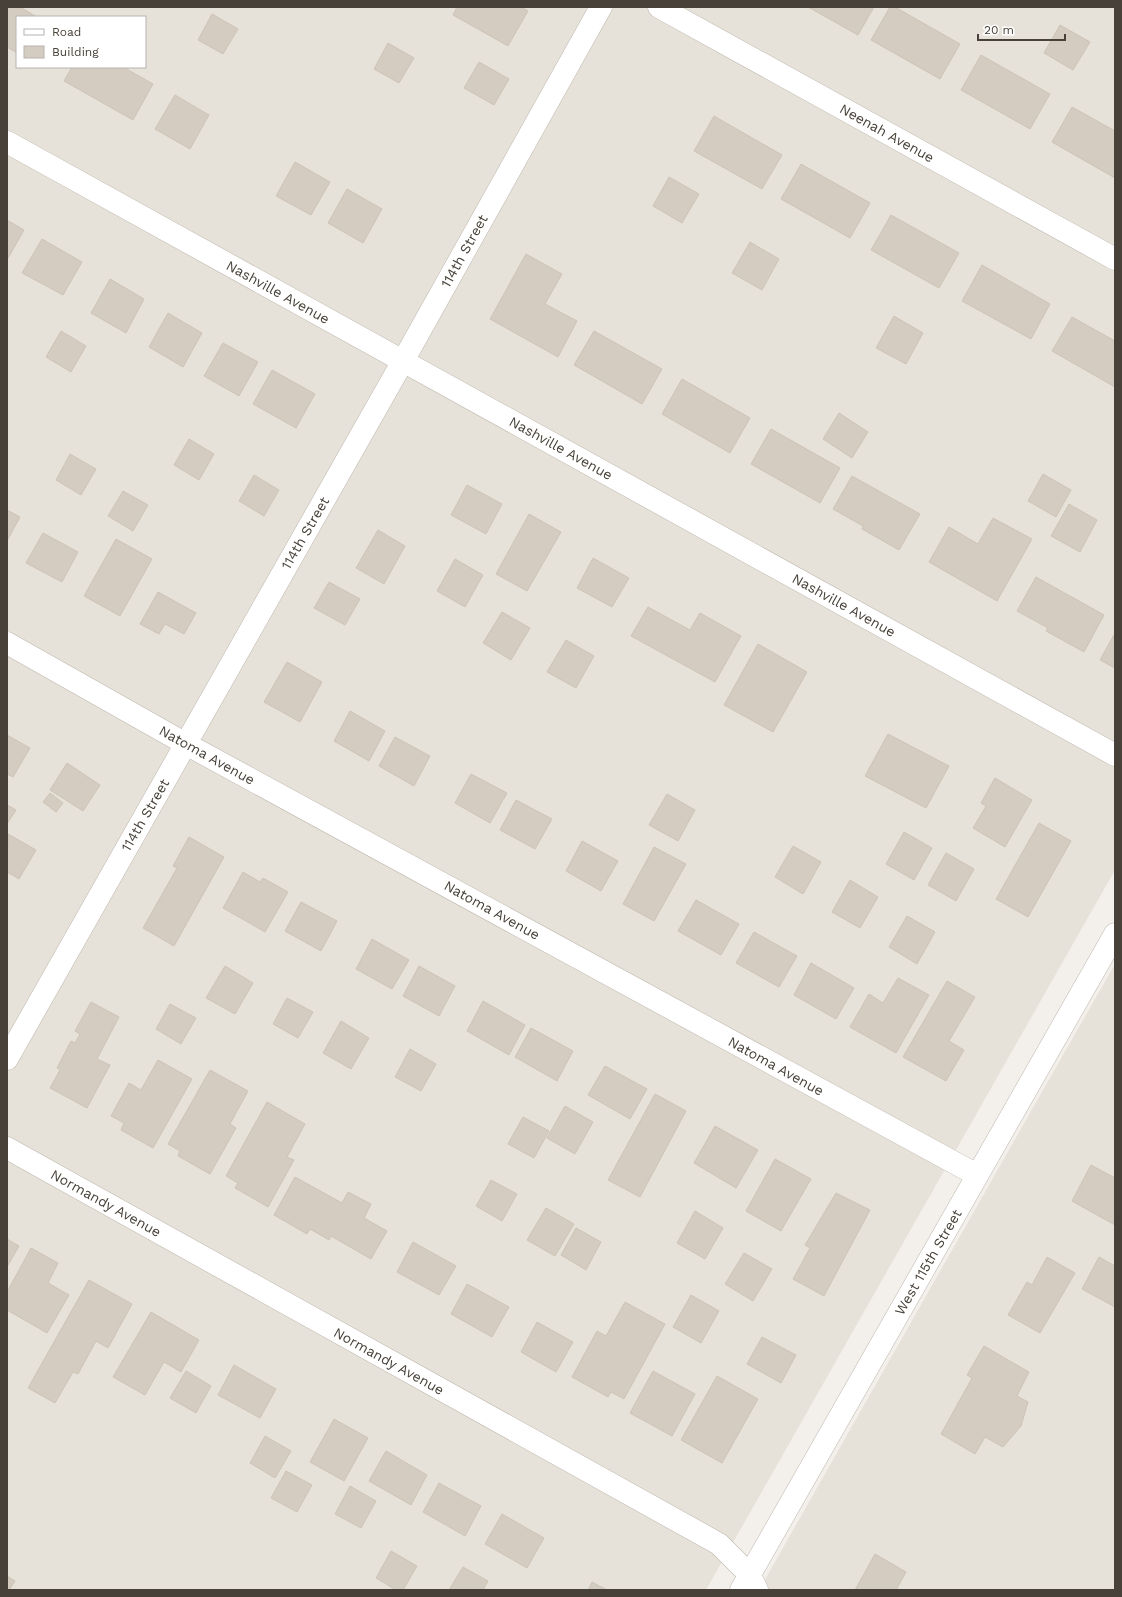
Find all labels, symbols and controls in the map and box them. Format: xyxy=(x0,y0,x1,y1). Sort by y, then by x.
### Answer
legend xyxy=(16,16,146,68)
scale bar xyxy=(978,16,1065,42)
text: 20 m xyxy=(984,23,1014,37)
text: Road xyxy=(52,25,81,39)
text: Building xyxy=(52,45,99,59)
street label: Neenah Avenue xyxy=(837,100,937,166)
street label: 114th Street xyxy=(437,212,491,290)
street label: Nashville Avenue xyxy=(224,257,332,327)
street label: Nashville Avenue xyxy=(507,413,615,483)
street label: 114th Street xyxy=(278,494,332,572)
street label: Nashville Avenue xyxy=(790,570,898,640)
street label: Natoma Avenue xyxy=(156,722,258,788)
street label: 114th Street xyxy=(118,776,172,854)
street label: Natoma Avenue xyxy=(441,877,543,943)
street label: Natoma Avenue xyxy=(725,1033,827,1099)
street label: Normandy Avenue xyxy=(48,1166,164,1240)
street label: West 115th Street xyxy=(891,1206,965,1318)
street label: Normandy Avenue xyxy=(331,1324,447,1398)

